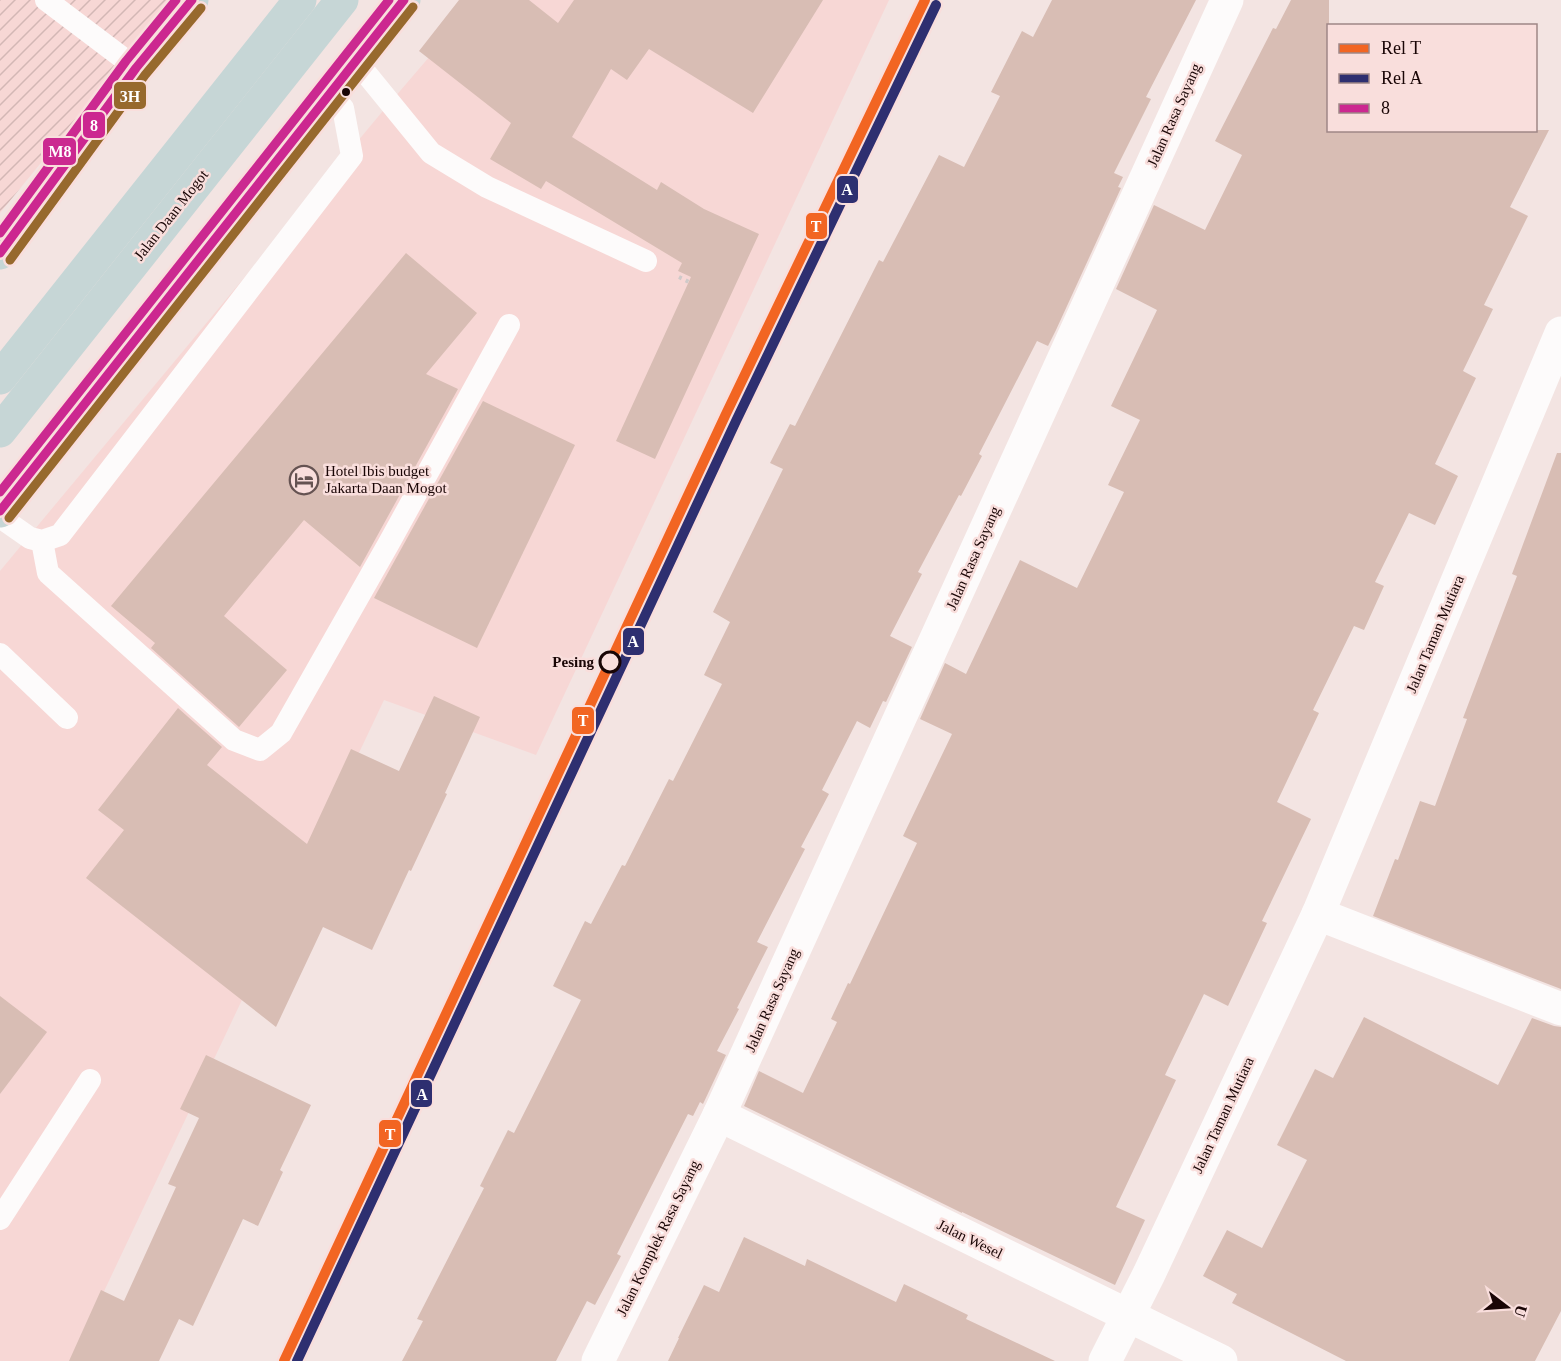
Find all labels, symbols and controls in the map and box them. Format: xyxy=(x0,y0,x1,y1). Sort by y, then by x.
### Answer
legend xyxy=(1327,24,1537,132)
text: Rel T xyxy=(1381,38,1421,58)
street label: Jalan Rasa Sayang xyxy=(1144,60,1204,169)
text: Rel A xyxy=(1381,68,1423,88)
line badge: 3H xyxy=(113,81,147,110)
unlabelled marker xyxy=(340,86,352,98)
text: 3H xyxy=(120,88,141,105)
text: 8 xyxy=(1381,98,1390,118)
line badge: 8 xyxy=(82,111,106,139)
text: 8 xyxy=(90,117,98,134)
line badge: M8 xyxy=(42,137,77,166)
text: M8 xyxy=(48,143,72,160)
street label: Jalan Daan Mogot xyxy=(131,166,212,263)
line badge: A xyxy=(836,175,859,204)
text: A xyxy=(841,181,853,198)
line badge: T xyxy=(805,212,828,240)
text: T xyxy=(811,218,822,235)
place label: Hotel Ibis budget Jakarta Daan Mogot xyxy=(325,463,447,496)
hotel icon: Hotel Ibis budget Jakarta Daan Mogot xyxy=(288,464,320,496)
street label: Jalan Rasa Sayang xyxy=(943,503,1003,612)
street label: Jalan Taman Mutiara xyxy=(1403,573,1467,695)
line badge: A xyxy=(622,627,645,656)
text: A xyxy=(627,633,639,650)
marker: Pesing xyxy=(599,651,621,673)
place label: Pesing xyxy=(552,654,594,670)
line badge: T xyxy=(571,706,595,735)
text: T xyxy=(578,712,589,729)
street label: Jalan Rasa Sayang xyxy=(742,945,802,1054)
street label: Jalan Taman Mutiara xyxy=(1189,1054,1257,1176)
line badge: A xyxy=(410,1079,433,1108)
text: A xyxy=(416,1086,428,1103)
line badge: T xyxy=(378,1119,402,1148)
text: T xyxy=(385,1126,396,1143)
street label: Jalan Komplek Rasa Sayang xyxy=(613,1157,703,1318)
street label: Jalan Wesel xyxy=(935,1216,1005,1262)
north arrow xyxy=(1477,1277,1537,1337)
text: U xyxy=(1511,1303,1531,1320)

